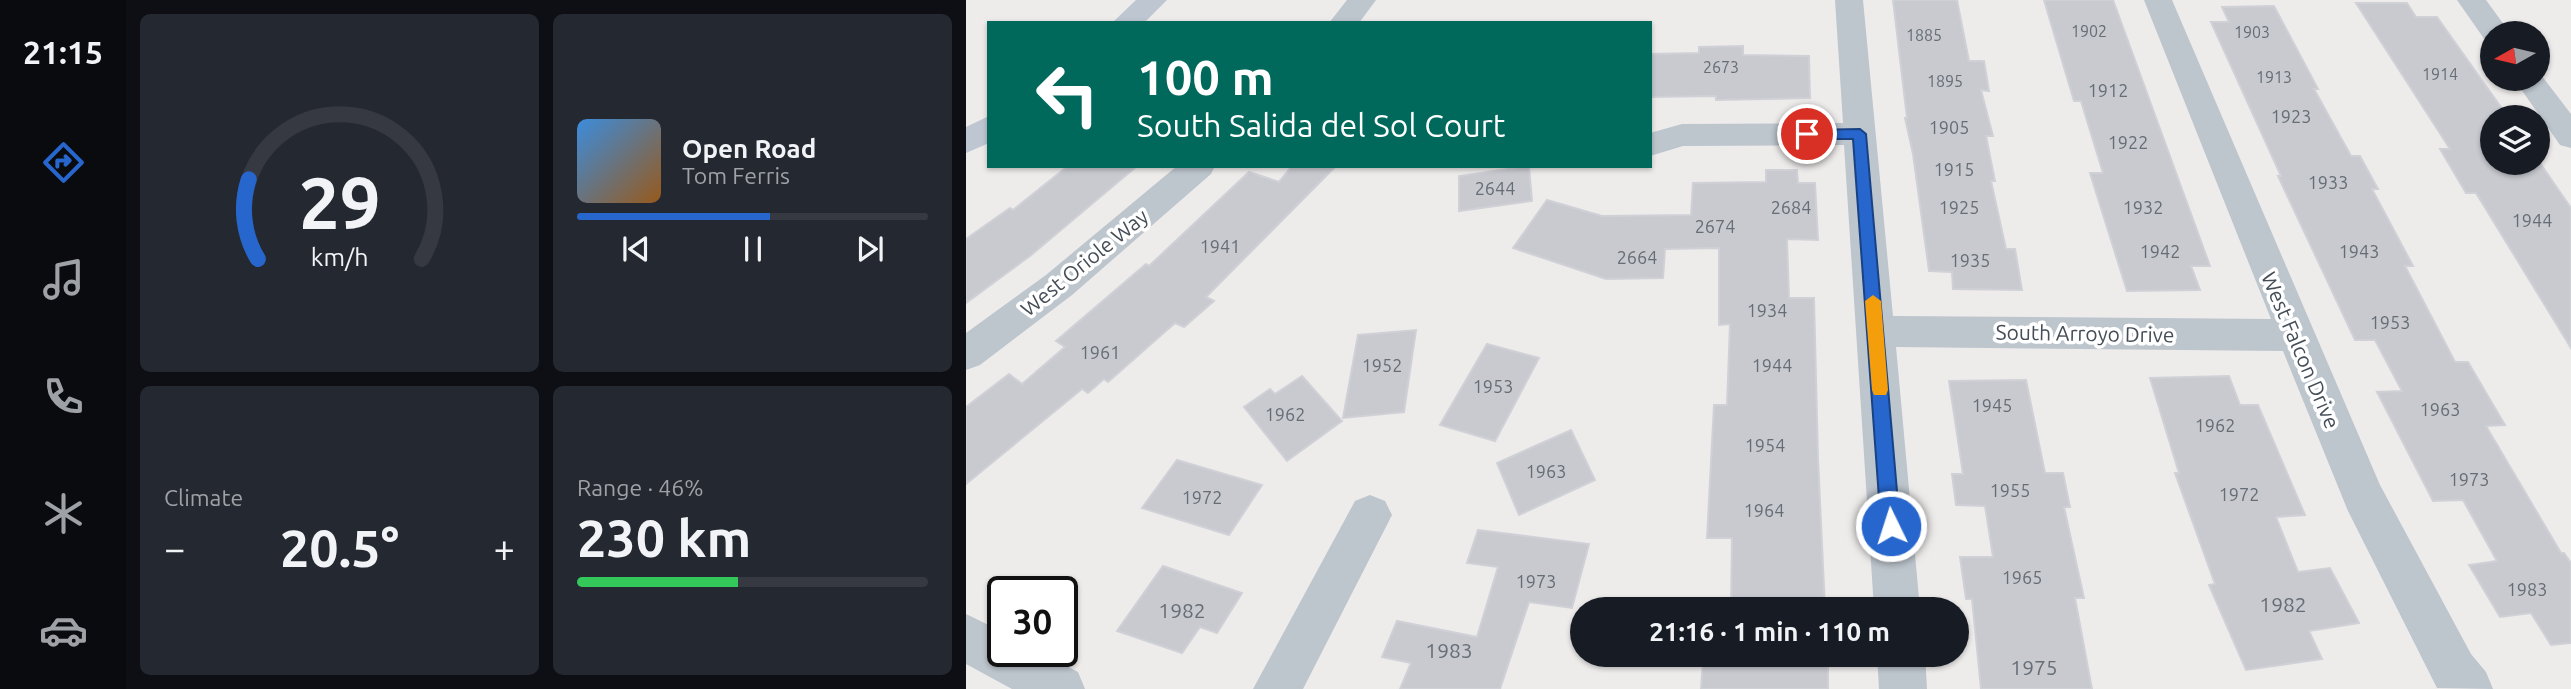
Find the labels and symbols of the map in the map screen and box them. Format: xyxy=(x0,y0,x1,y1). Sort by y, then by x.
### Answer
north arrow xyxy=(2480,21,2550,91)
house number: 1902 xyxy=(2071,22,2107,40)
house number: 1903 xyxy=(2234,23,2270,41)
house number: 1885 xyxy=(1906,26,1942,44)
house number: 2673 xyxy=(1703,58,1739,76)
house number: 1914 xyxy=(2422,65,2458,83)
house number: 1913 xyxy=(2256,68,2292,86)
house number: 1895 xyxy=(1927,72,1963,90)
house number: 1912 xyxy=(2088,80,2128,100)
pin xyxy=(1777,104,1837,164)
house number: 1923 xyxy=(2271,106,2311,126)
house number: 1905 xyxy=(1929,117,1969,137)
house number: 1922 xyxy=(2108,132,2148,152)
house number: 1915 xyxy=(1934,159,1974,179)
house number: 1933 xyxy=(2308,172,2348,192)
house number: 2644 xyxy=(1475,178,1515,198)
house number: 2684 xyxy=(1771,197,1811,217)
house number: 1925 xyxy=(1939,197,1979,217)
house number: 1932 xyxy=(2123,197,2163,217)
street label: West Oriole Way xyxy=(1016,203,1152,321)
house number: 1944 xyxy=(2512,210,2552,230)
house number: 2674 xyxy=(1695,216,1735,236)
house number: 1941 xyxy=(1200,236,1240,256)
house number: 1942 xyxy=(2140,241,2180,261)
house number: 1943 xyxy=(2339,241,2379,261)
house number: 2664 xyxy=(1617,247,1657,267)
house number: 1935 xyxy=(1950,250,1990,270)
street label: West Falcon Drive xyxy=(2257,268,2345,432)
house number: 1934 xyxy=(1747,300,1787,320)
house number: 1953 xyxy=(2370,312,2410,332)
street label: South Arroyo Drive xyxy=(1995,319,2175,347)
house number: 1961 xyxy=(1080,342,1120,362)
house number: 1952 xyxy=(1362,355,1402,375)
house number: 1944 xyxy=(1752,355,1792,375)
house number: 1953 xyxy=(1473,376,1513,396)
house number: 1945 xyxy=(1972,395,2012,415)
house number: 1963 xyxy=(2420,399,2460,419)
house number: 1962 xyxy=(1265,404,1305,424)
house number: 1962 xyxy=(2195,415,2235,435)
house number: 1954 xyxy=(1745,435,1785,455)
house number: 1963 xyxy=(1526,461,1566,481)
house number: 1973 xyxy=(2449,469,2489,489)
house number: 1955 xyxy=(1990,480,2030,500)
house number: 1972 xyxy=(2219,484,2259,504)
house number: 1972 xyxy=(1182,487,1222,507)
position arrow xyxy=(1854,489,1928,563)
house number: 1964 xyxy=(1744,500,1784,520)
house number: 1965 xyxy=(2002,567,2042,587)
house number: 1973 xyxy=(1516,571,1556,591)
speed limit sign: 30 xyxy=(987,576,1078,667)
house number: 1983 xyxy=(2507,579,2547,599)
house number: 1982 xyxy=(2259,592,2307,616)
house number: 1982 xyxy=(1158,598,1206,622)
house number: 1983 xyxy=(1425,638,1473,662)
house number: 1975 xyxy=(2010,655,2058,679)

